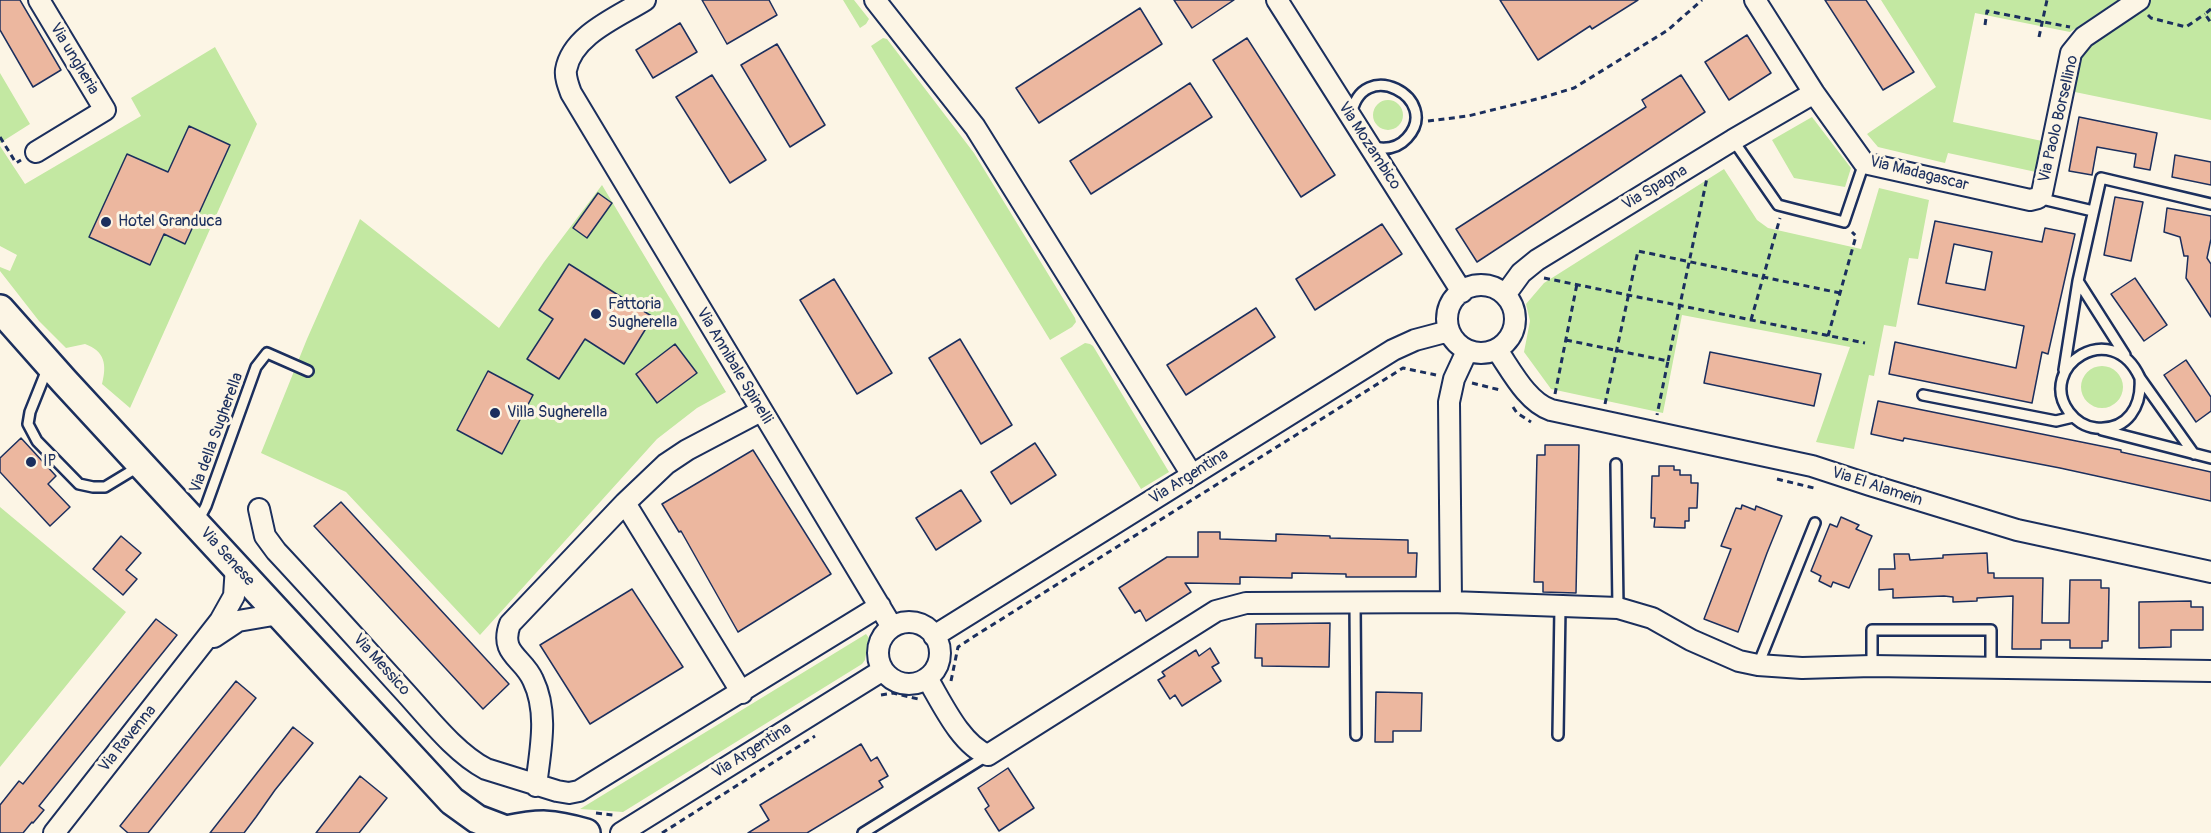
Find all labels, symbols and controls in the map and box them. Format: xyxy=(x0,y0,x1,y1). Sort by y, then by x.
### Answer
street label: Via ungheria xyxy=(45,20,103,98)
street label: Via Paolo Borsellino xyxy=(2035,53,2083,185)
street label: Via Mozambico xyxy=(1333,98,1405,194)
street label: Via Madagascar xyxy=(1867,152,1971,196)
street label: Via Spagna xyxy=(1619,161,1691,215)
place label: Hotel Granduca xyxy=(118,212,222,232)
marker: Hotel Granduca xyxy=(99,215,113,229)
place label: Fattoria Sugherella xyxy=(608,295,677,333)
street label: Via Annibale Spinelli xyxy=(692,304,776,428)
marker: Fattoria Sugherella xyxy=(589,307,603,321)
street label: Via della Sugherella xyxy=(186,370,248,496)
place label: Villa Sugherella xyxy=(507,403,607,423)
marker: Villa Sugherella xyxy=(488,406,502,420)
street label: Via Argentina xyxy=(1146,445,1232,509)
place label: IP xyxy=(43,452,56,472)
marker: IP xyxy=(24,455,38,469)
street label: Via El Alamein xyxy=(1829,463,1925,511)
street label: Via Senese xyxy=(196,524,258,590)
street label: Via Messico xyxy=(348,630,414,700)
street label: Via Ravenna xyxy=(95,702,161,776)
street label: Via Argentina xyxy=(709,719,795,783)

